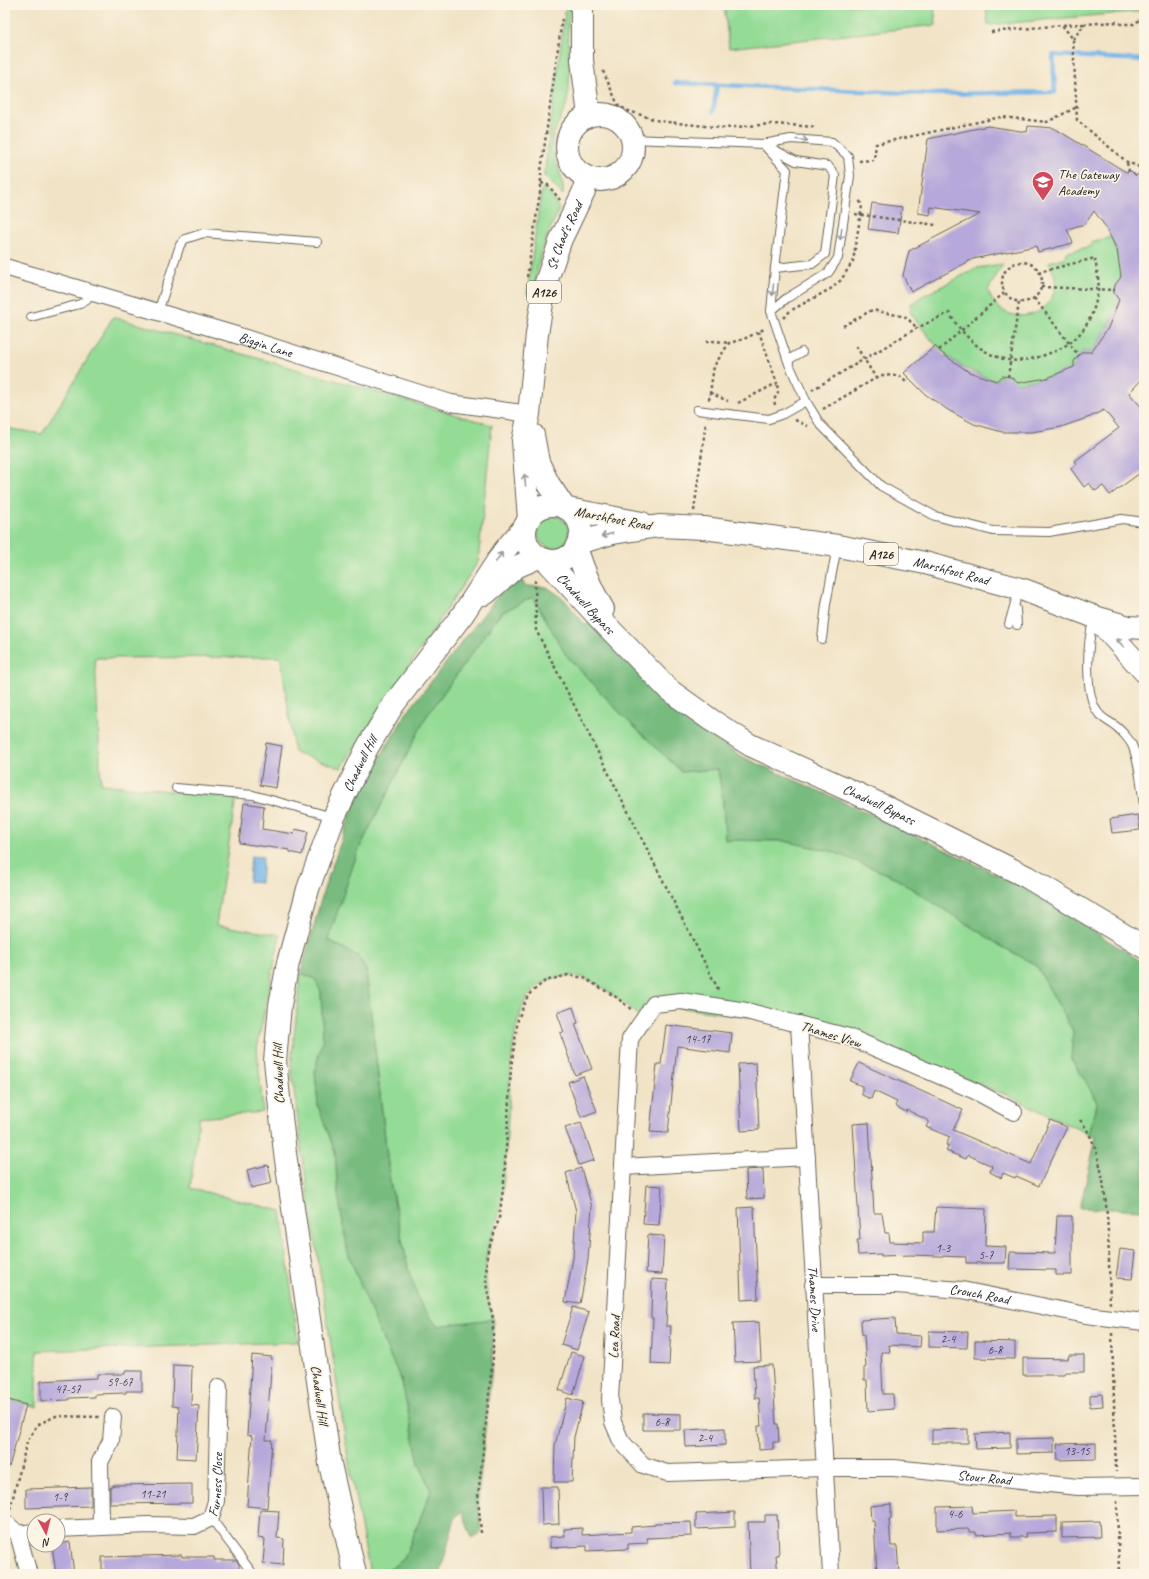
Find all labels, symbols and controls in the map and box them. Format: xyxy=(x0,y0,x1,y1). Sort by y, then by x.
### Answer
one-way arrow xyxy=(795,136,808,143)
place label: The Gateway Academy xyxy=(1058,166,1120,199)
school or university icon: The Gateway Academy xyxy=(1030,169,1056,202)
street label: St Chad's Road xyxy=(543,196,588,272)
one-way arrow xyxy=(837,227,845,240)
road number: A126 xyxy=(527,281,561,303)
one-way arrow xyxy=(770,283,777,296)
street label: Biggin Lane xyxy=(237,328,296,362)
one-way arrow xyxy=(521,474,528,487)
street label: Marshfoot Road xyxy=(573,503,655,535)
one-way arrow xyxy=(601,532,614,539)
road number: A126 xyxy=(864,543,898,565)
one-way arrow xyxy=(496,551,504,563)
street label: Marshfoot Road xyxy=(912,553,993,590)
street label: Chadwell Bypass xyxy=(553,569,619,639)
one-way arrow xyxy=(1116,639,1125,649)
street label: Chadwell Hill xyxy=(339,731,383,794)
street label: Chadwell Bypass xyxy=(840,780,919,830)
street label: Thames View xyxy=(799,1017,865,1052)
house number: 14-17 xyxy=(685,1031,711,1047)
street label: Chadwell Hill xyxy=(269,1041,288,1104)
house number: 1-3 xyxy=(936,1240,952,1256)
house number: 5-7 xyxy=(979,1247,994,1263)
street label: Thames Drive xyxy=(804,1265,825,1333)
street label: Crouch Road xyxy=(949,1281,1013,1309)
street label: Lea Road xyxy=(605,1313,624,1359)
house number: 2-4 xyxy=(941,1331,957,1347)
house number: 6-8 xyxy=(988,1342,1004,1358)
street label: Chadwell Hill xyxy=(307,1364,332,1428)
house number: 59-67 xyxy=(107,1374,133,1390)
house number: 47-57 xyxy=(55,1381,81,1397)
house number: 6-8 xyxy=(655,1414,671,1430)
house number: 2-4 xyxy=(698,1430,714,1446)
house number: 13-15 xyxy=(1064,1443,1090,1459)
street label: Furness Close xyxy=(204,1451,226,1518)
street label: Stour Road xyxy=(957,1467,1014,1489)
house number: 11-21 xyxy=(140,1486,166,1502)
house number: 1-9 xyxy=(53,1489,69,1505)
house number: 4-6 xyxy=(948,1506,963,1522)
north arrow xyxy=(26,1513,66,1553)
text: N xyxy=(41,1536,51,1551)

